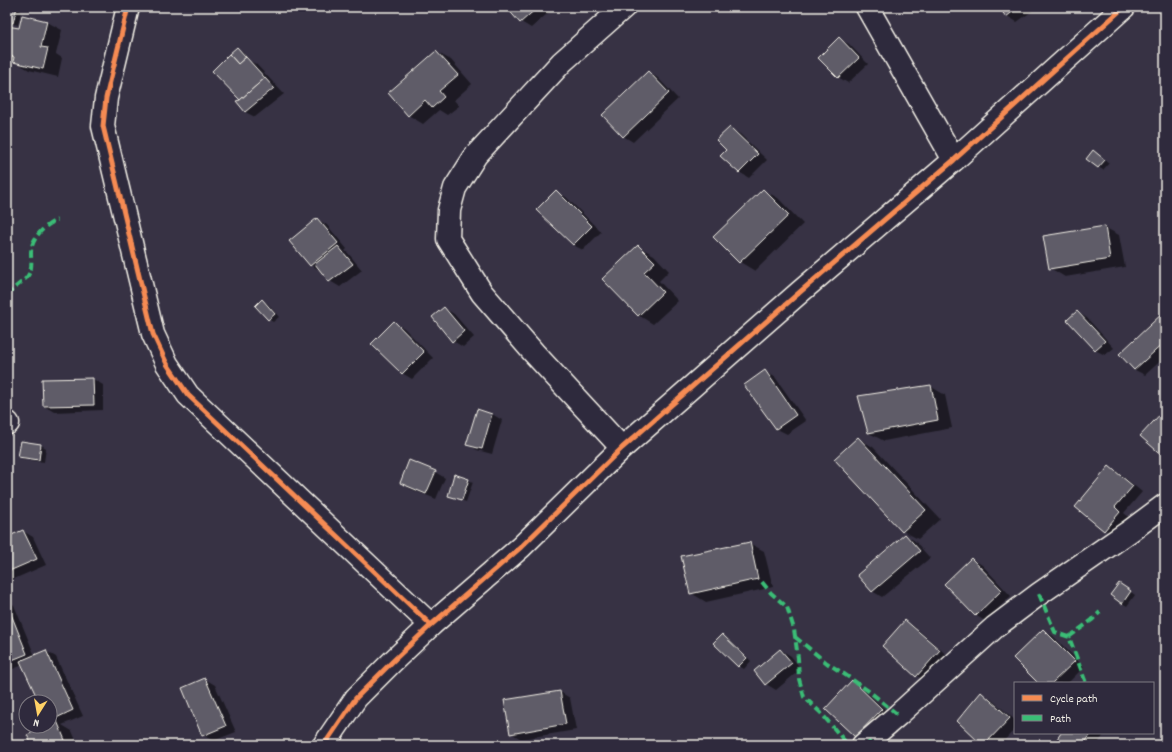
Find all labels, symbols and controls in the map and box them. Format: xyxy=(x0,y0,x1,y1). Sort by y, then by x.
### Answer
legend xyxy=(1014,682,1154,734)
text: Cycle path xyxy=(1050,691,1098,708)
north arrow xyxy=(18,694,58,734)
text: Path xyxy=(1050,711,1071,728)
text: N xyxy=(32,713,41,730)

